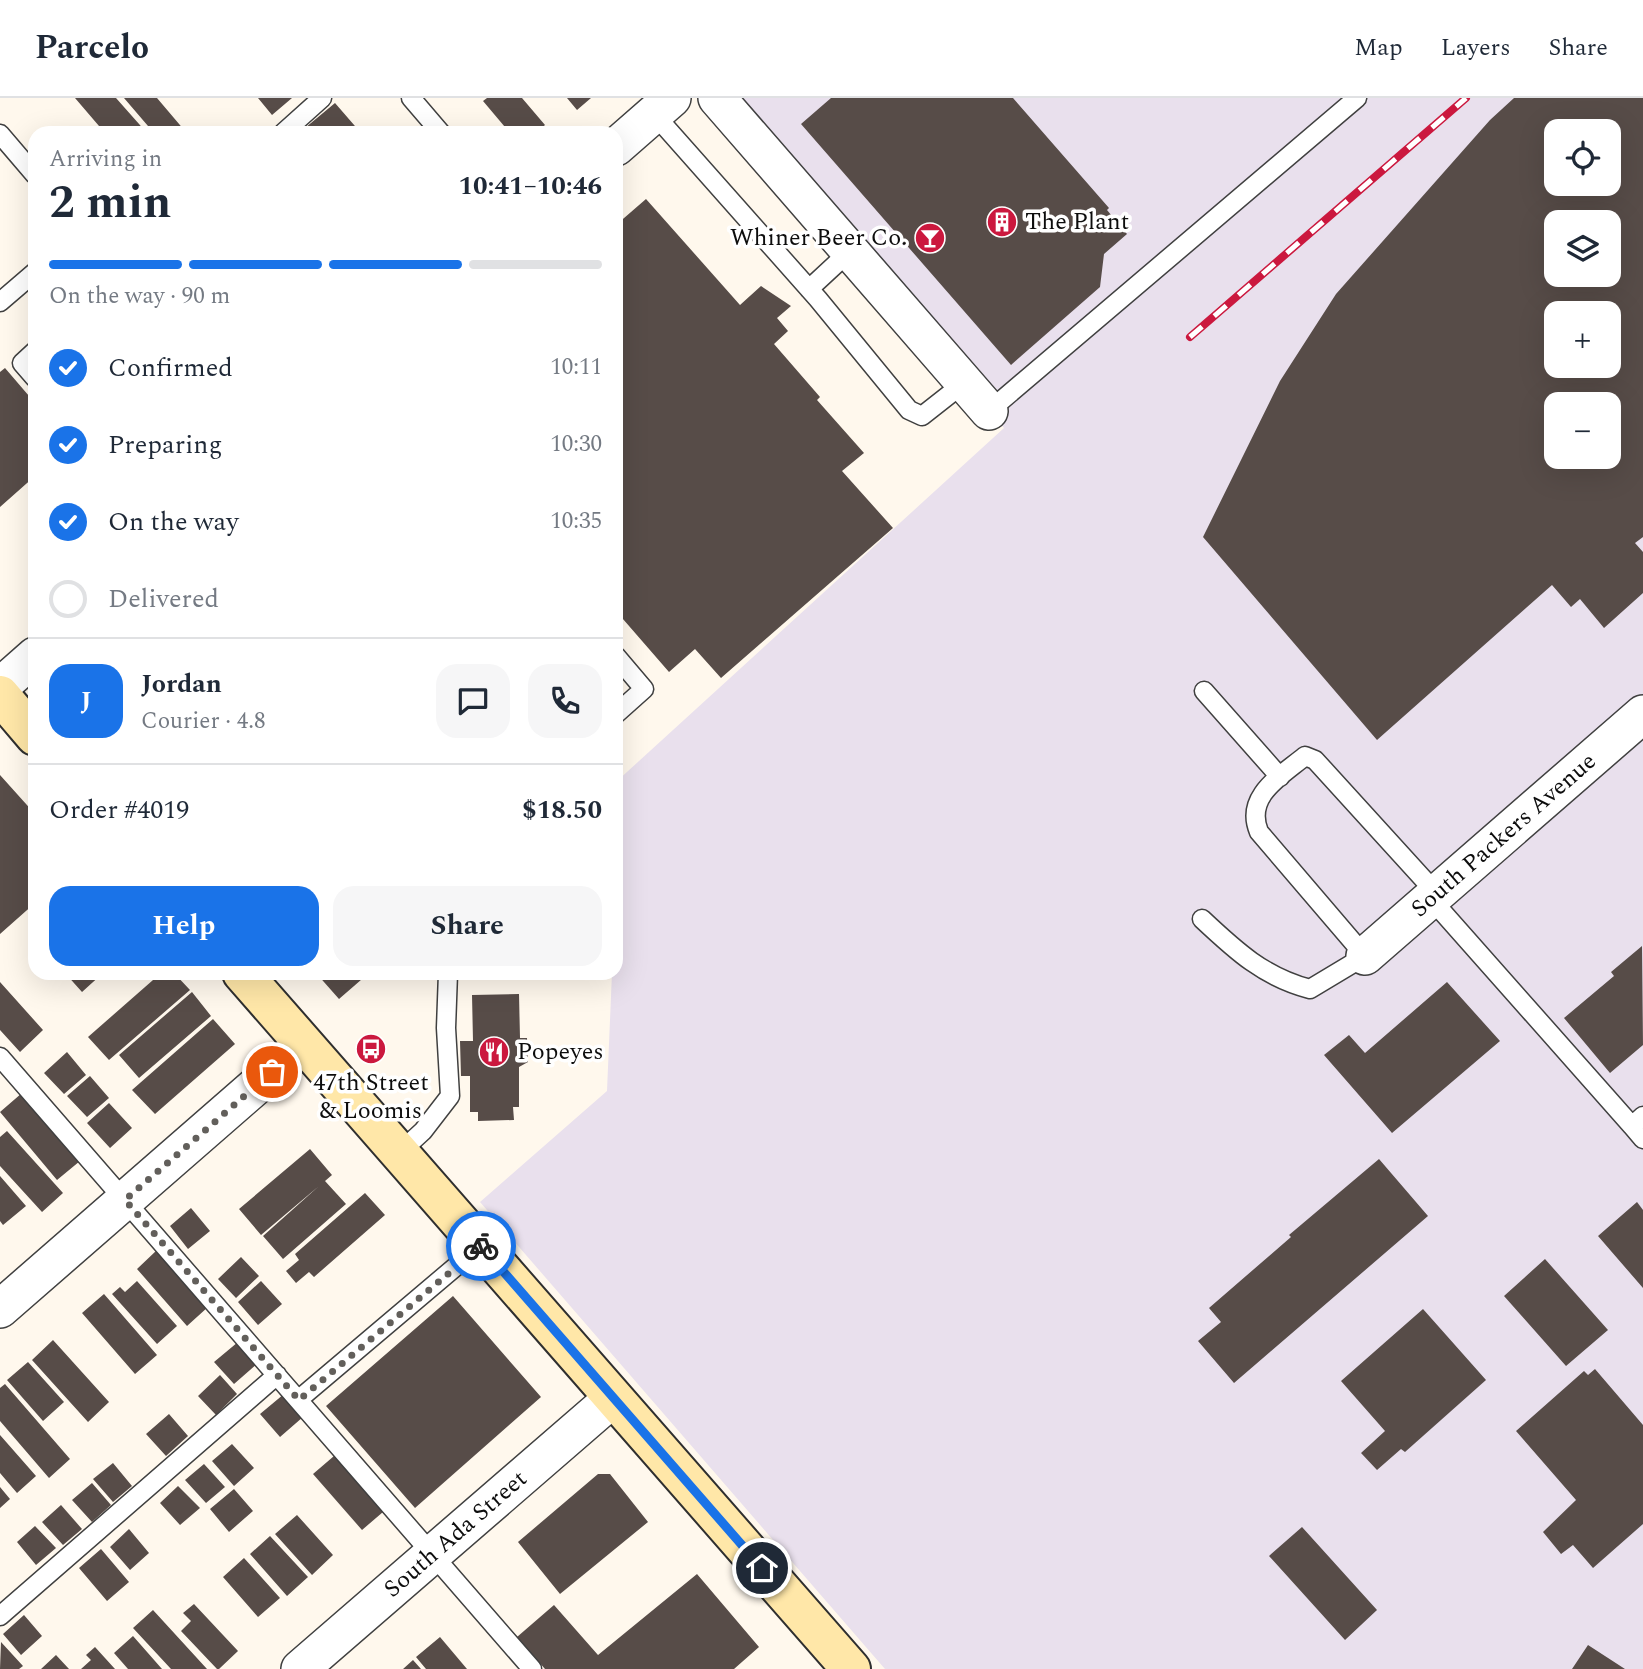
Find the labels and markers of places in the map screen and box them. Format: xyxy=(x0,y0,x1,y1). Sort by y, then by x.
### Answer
place label: The Plant xyxy=(1025,204,1129,240)
building icon: The Plant xyxy=(985,205,1019,239)
place label: Whiner Beer Co. xyxy=(730,220,907,256)
bar icon: Whiner Beer Co. xyxy=(913,221,947,255)
bus stop icon: 47th Street & Loomis xyxy=(354,1032,388,1066)
place label: Popeyes xyxy=(517,1034,604,1070)
restaurant icon: Popeyes xyxy=(477,1035,511,1069)
pin xyxy=(242,1042,302,1102)
place label: 47th Street & Loomis xyxy=(313,1065,429,1129)
pin xyxy=(732,1538,792,1598)

